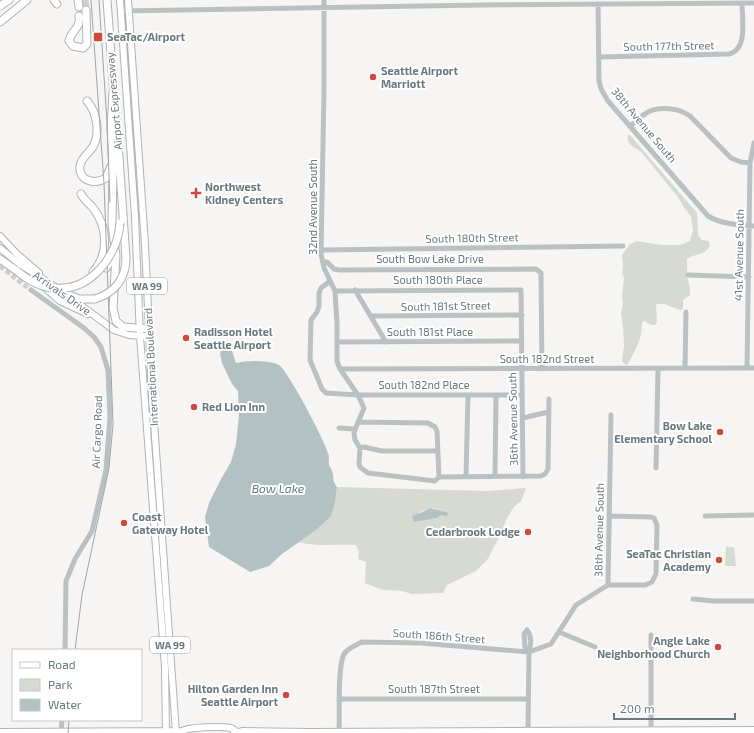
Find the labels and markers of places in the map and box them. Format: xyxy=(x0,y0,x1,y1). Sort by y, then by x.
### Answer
place label: SeaTac/Airport xyxy=(107,30,186,43)
marker: SeaTac/Airport xyxy=(92,31,104,43)
place label: Seattle Airport Marriott xyxy=(381,64,459,90)
marker: Seattle Airport Marriott xyxy=(368,72,378,82)
place label: Northwest Kidney Centers xyxy=(205,180,283,207)
marker: Northwest Kidney Centers xyxy=(190,187,202,199)
place label: Radisson Hotel Seattle Airport xyxy=(194,325,273,351)
marker: Radisson Hotel Seattle Airport xyxy=(181,333,191,343)
place label: Red Lion Inn xyxy=(202,400,265,413)
marker: Red Lion Inn xyxy=(189,402,199,412)
place label: Bow Lake Elementary School xyxy=(614,419,712,446)
marker: Bow Lake Elementary School xyxy=(715,427,725,437)
place label: Coast Gateway Hotel xyxy=(132,510,209,537)
marker: Coast Gateway Hotel xyxy=(119,518,129,528)
place label: Cedarbrook Lodge xyxy=(426,525,520,538)
marker: Cedarbrook Lodge xyxy=(523,527,533,537)
place label: SeaTac Christian Academy xyxy=(626,547,712,574)
marker: SeaTac Christian Academy xyxy=(714,555,724,565)
place label: Angle Lake Neighborhood Church xyxy=(597,634,710,660)
marker: Angle Lake Neighborhood Church xyxy=(713,642,723,652)
place label: Hilton Garden Inn Seattle Airport xyxy=(188,682,278,708)
marker: Hilton Garden Inn Seattle Airport xyxy=(281,690,291,700)

